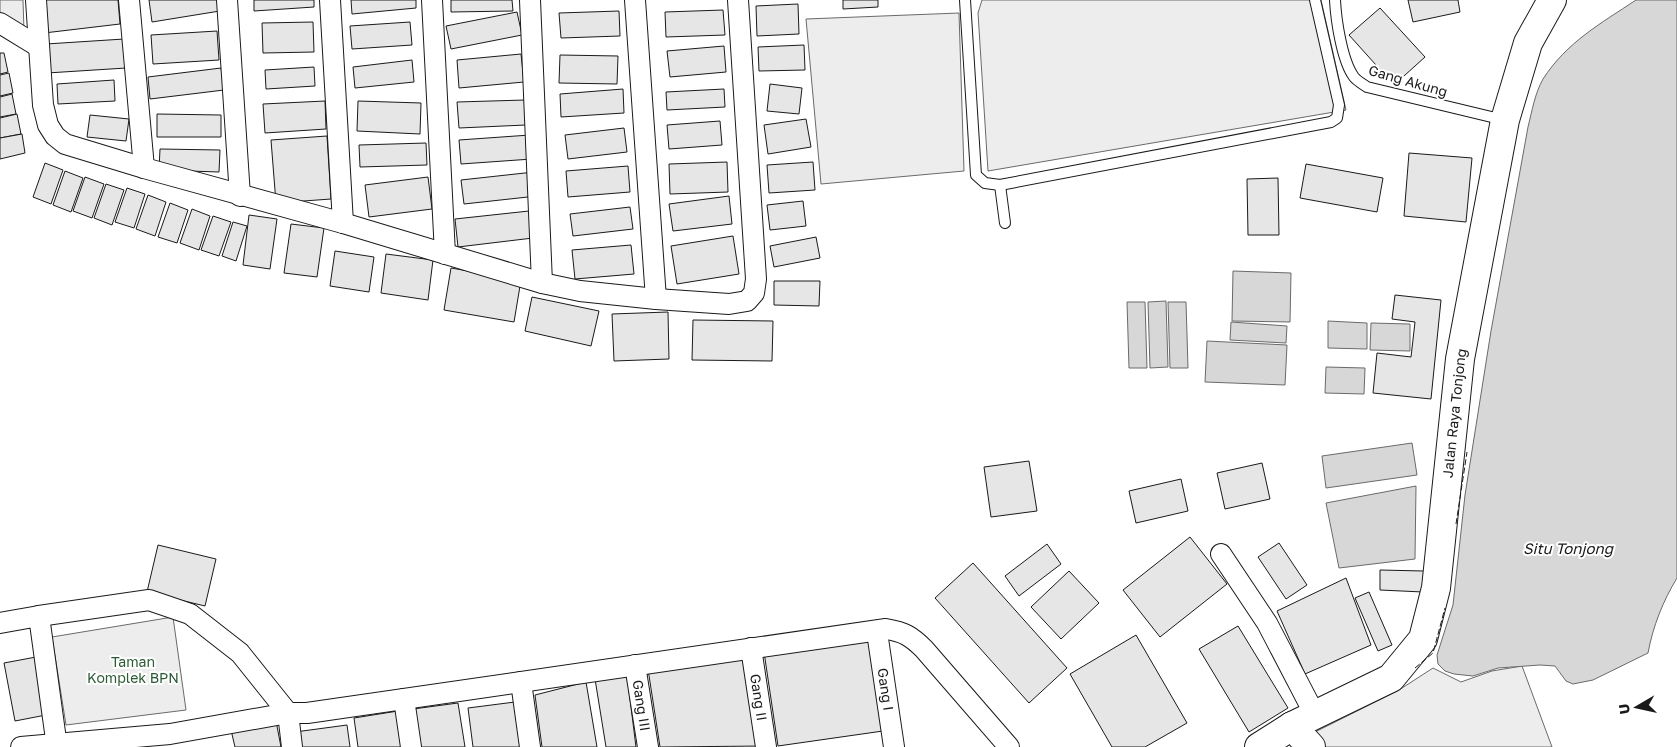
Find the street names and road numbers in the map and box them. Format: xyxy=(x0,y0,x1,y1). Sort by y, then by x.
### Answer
street label: Gang Akung xyxy=(1367,61,1450,100)
street label: Jalan Raya Tonjong xyxy=(1439,347,1470,479)
street label: Gang I xyxy=(874,667,898,712)
street label: Gang II xyxy=(747,673,771,722)
street label: Gang III xyxy=(629,679,654,732)

